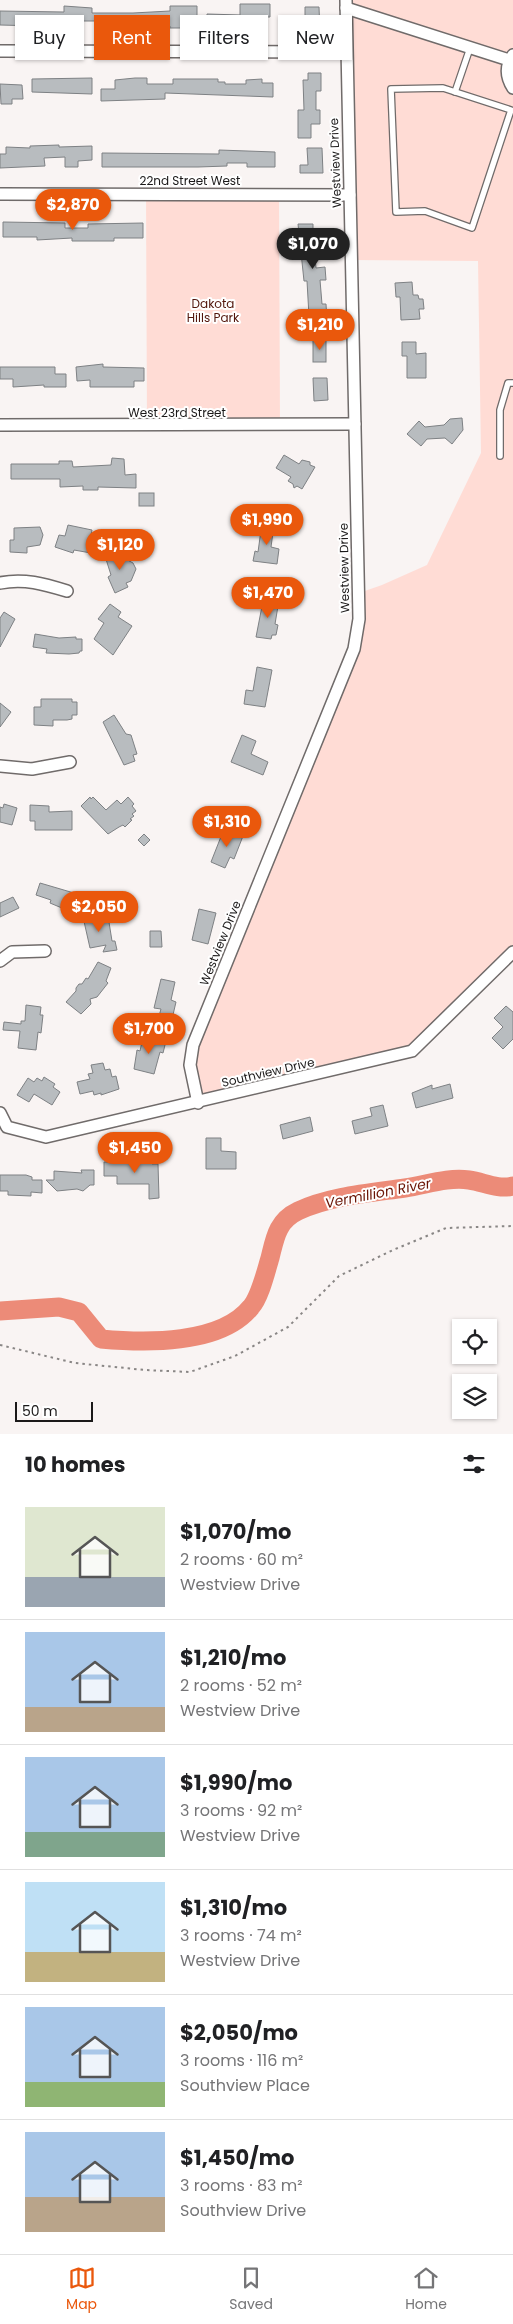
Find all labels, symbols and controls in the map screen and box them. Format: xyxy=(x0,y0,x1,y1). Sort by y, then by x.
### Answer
chip: Buy xyxy=(15,15,84,60)
chip: Rent xyxy=(94,15,170,60)
chip: Filters xyxy=(180,15,268,60)
chip: New xyxy=(278,15,352,60)
street label: Westview Drive xyxy=(325,118,345,208)
street label: 22nd Street West xyxy=(140,172,240,189)
pin: $2,870 xyxy=(32,188,114,231)
text: $2,870 xyxy=(46,193,100,216)
pin: $1,070 xyxy=(272,228,354,270)
text: $1,070 xyxy=(288,232,338,255)
park label: Dakota Hills Park xyxy=(187,295,240,326)
pin: $1,210 xyxy=(279,308,361,351)
text: $1,210 xyxy=(297,313,343,336)
street label: West 23rd Street xyxy=(128,404,226,421)
pin: $1,990 xyxy=(226,504,308,546)
text: $1,990 xyxy=(241,508,293,531)
street label: Westview Drive xyxy=(335,523,353,613)
pin: $1,120 xyxy=(79,528,161,571)
text: $1,120 xyxy=(97,533,143,556)
pin: $1,470 xyxy=(227,576,309,619)
text: $1,470 xyxy=(243,581,293,604)
pin: $1,310 xyxy=(186,806,268,848)
text: $1,310 xyxy=(203,810,251,833)
pin: $2,050 xyxy=(58,890,140,933)
text: $2,050 xyxy=(71,895,127,918)
street label: Westview Drive xyxy=(195,898,245,988)
pin: $1,700 xyxy=(108,1012,190,1055)
text: $1,700 xyxy=(124,1017,174,1040)
street label: Southview Drive xyxy=(220,1053,316,1091)
pin: $1,450 xyxy=(94,1132,176,1174)
text: $1,450 xyxy=(109,1136,161,1159)
water label: Vermillion River xyxy=(323,1173,433,1213)
map controls xyxy=(452,1319,497,1419)
button: locate xyxy=(452,1319,497,1364)
button: layers xyxy=(452,1374,497,1419)
scale bar xyxy=(15,1399,92,1422)
text: 50 m xyxy=(22,1401,58,1421)
text: 10 homes xyxy=(25,1450,125,1479)
icon: filters xyxy=(460,1450,488,1478)
text: $1,070/mo xyxy=(180,1517,292,1546)
icon: home xyxy=(65,1527,125,1587)
text: 2 rooms · 60 m² xyxy=(180,1548,303,1571)
text: Westview Drive xyxy=(180,1573,300,1596)
text: $1,210/mo xyxy=(180,1643,286,1672)
icon: home xyxy=(65,1652,125,1712)
text: 2 rooms · 52 m² xyxy=(180,1674,302,1697)
text: Westview Drive xyxy=(180,1699,300,1722)
text: $1,990/mo xyxy=(180,1768,292,1797)
icon: home xyxy=(65,1777,125,1837)
text: 3 rooms · 92 m² xyxy=(180,1799,302,1822)
text: Westview Drive xyxy=(180,1824,300,1847)
text: $1,310/mo xyxy=(180,1893,287,1922)
icon: home xyxy=(65,1902,125,1962)
text: 3 rooms · 74 m² xyxy=(180,1924,302,1947)
text: Westview Drive xyxy=(180,1949,300,1972)
text: $2,050/mo xyxy=(180,2018,298,2047)
icon: home xyxy=(65,2027,125,2087)
text: 3 rooms · 116 m² xyxy=(180,2049,303,2072)
text: Southview Place xyxy=(180,2074,310,2097)
text: $1,450/mo xyxy=(180,2143,294,2172)
icon: home xyxy=(65,2152,125,2212)
text: 3 rooms · 83 m² xyxy=(180,2174,302,2197)
text: Southview Drive xyxy=(180,2199,306,2222)
tab: Map xyxy=(66,2264,97,2315)
tab: Saved xyxy=(229,2264,273,2315)
tab: Home xyxy=(405,2264,447,2315)

